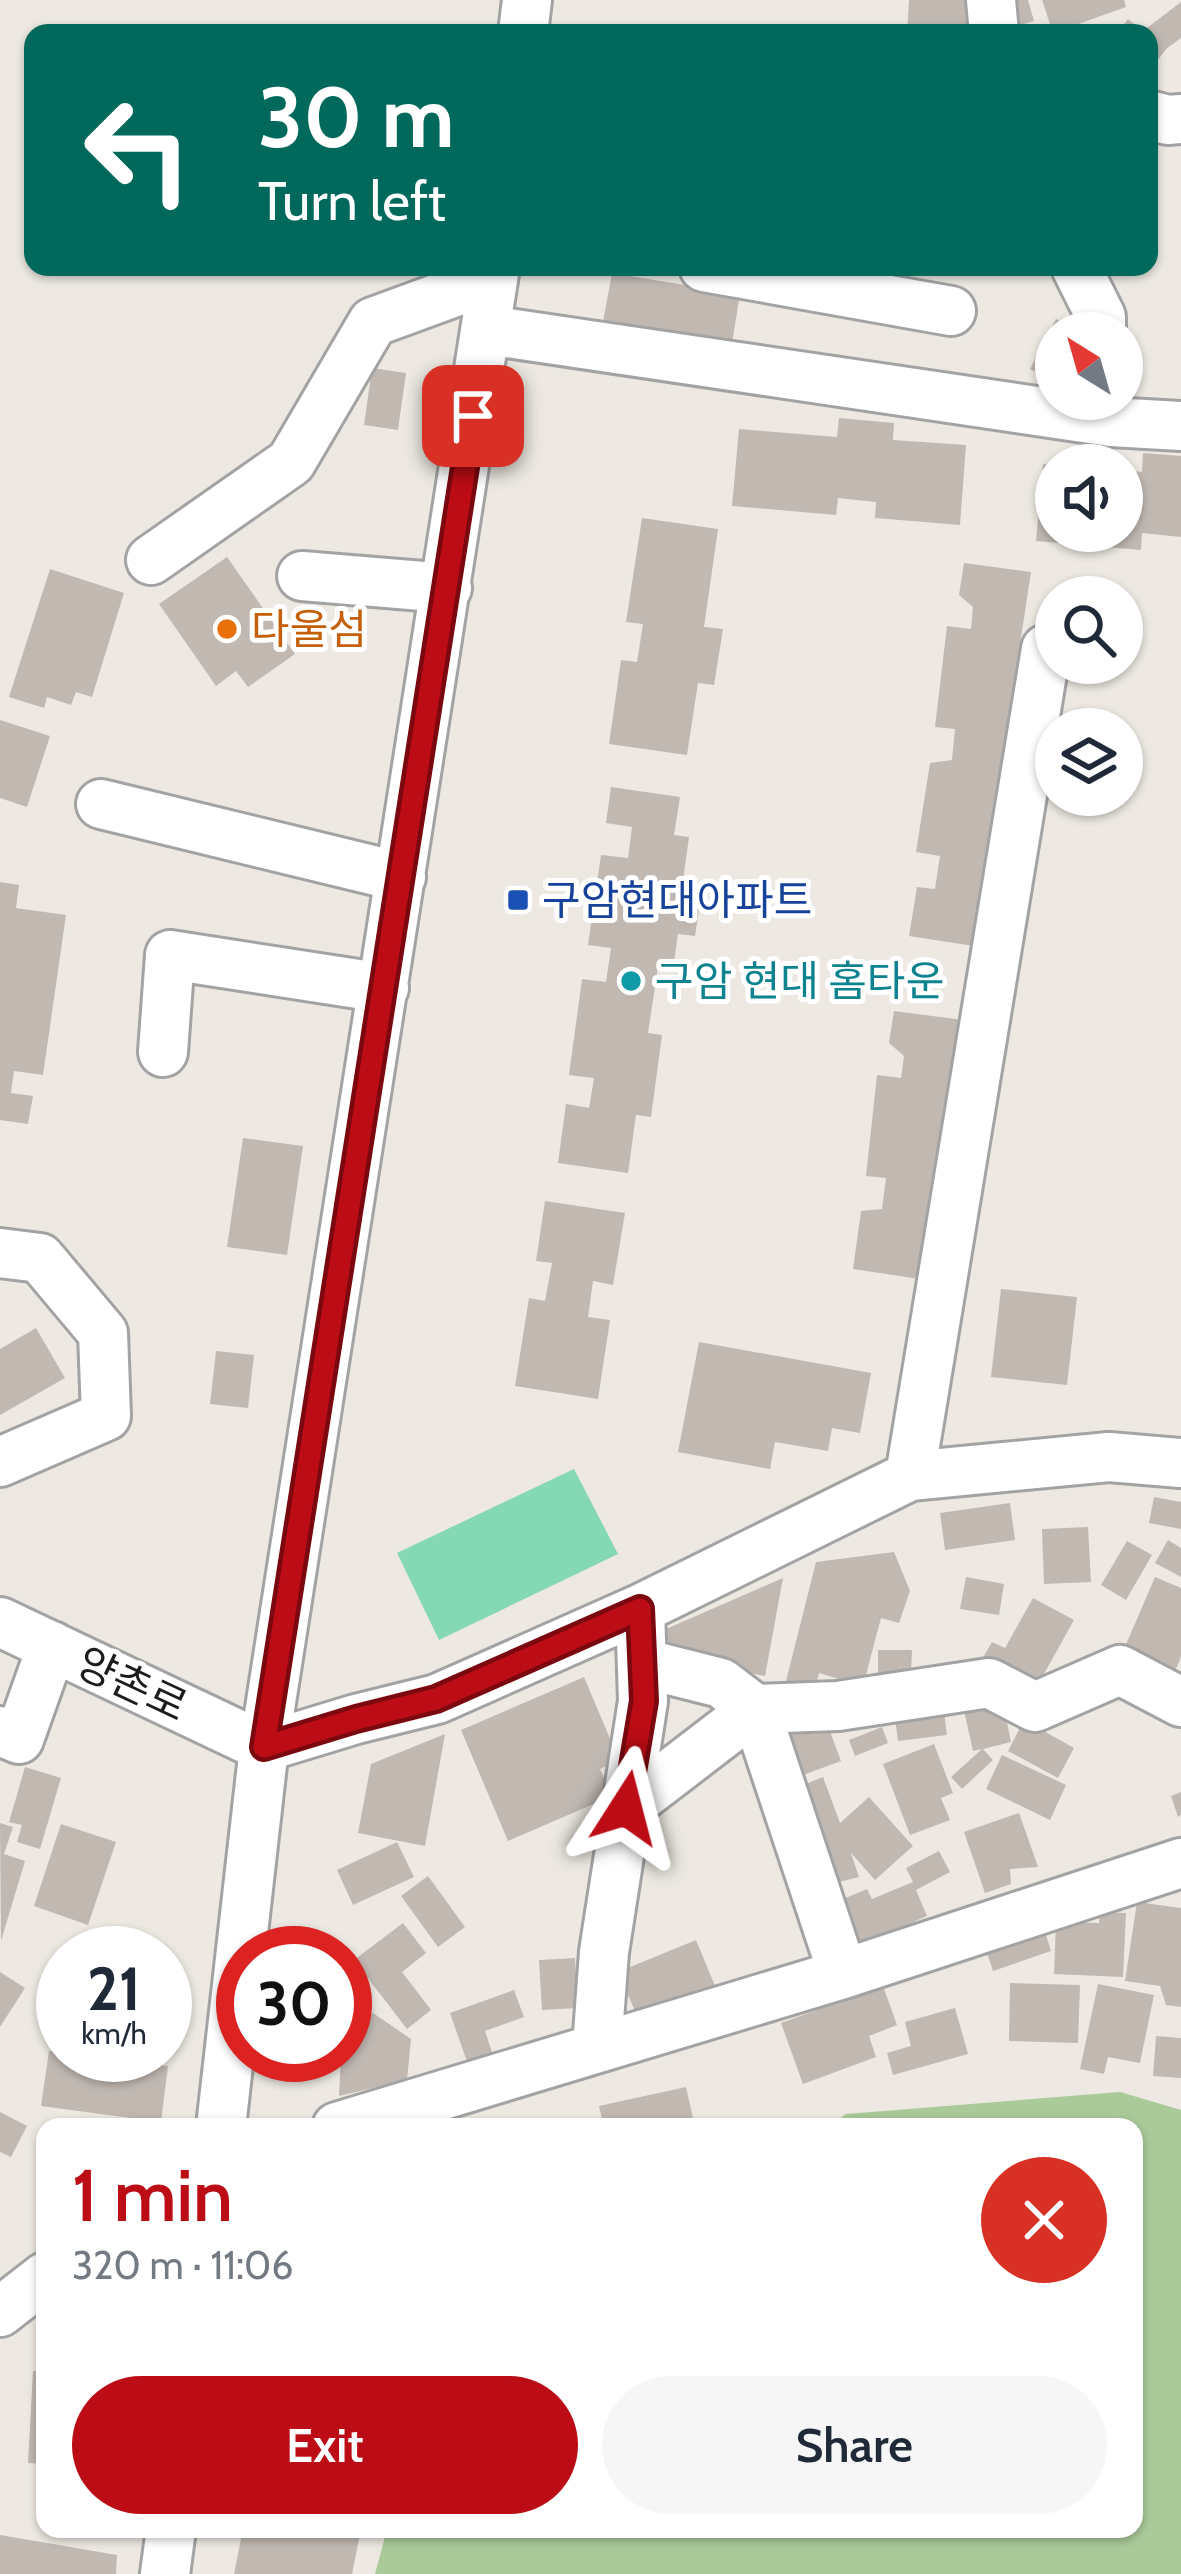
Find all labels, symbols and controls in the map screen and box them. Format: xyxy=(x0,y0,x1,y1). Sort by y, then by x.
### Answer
text: 30 m xyxy=(258,66,454,168)
icon: left xyxy=(60,72,216,228)
text: Turn left xyxy=(258,168,446,234)
north arrow xyxy=(1035,312,1143,420)
map controls xyxy=(1035,312,1143,816)
pin xyxy=(422,365,524,467)
icon: arrive xyxy=(440,383,506,449)
button: sound xyxy=(1035,444,1143,552)
button: search xyxy=(1035,576,1143,684)
place label: 다울섬 xyxy=(251,603,367,655)
marker: 다울섬 xyxy=(214,616,240,642)
button: layers xyxy=(1035,708,1143,816)
place label: 구암현대아파트 xyxy=(542,874,812,926)
marker: 구암현대아파트 xyxy=(505,887,531,913)
place label: 구암 현대 홈타운 xyxy=(655,955,944,1007)
marker: 구암 현대 홈타운 xyxy=(618,968,644,994)
street label: 양촌로 xyxy=(68,1636,196,1732)
position arrow xyxy=(563,1745,689,1871)
speed limit sign: 30 xyxy=(216,1926,372,2082)
text: 21 xyxy=(87,1952,141,2025)
text: km/h xyxy=(81,2015,147,2052)
text: 1 min xyxy=(72,2152,233,2239)
button: close xyxy=(981,2157,1107,2283)
text: 320 m · 11:06 xyxy=(72,2241,293,2289)
button: Exit xyxy=(72,2376,578,2514)
button: Share xyxy=(602,2376,1107,2514)

